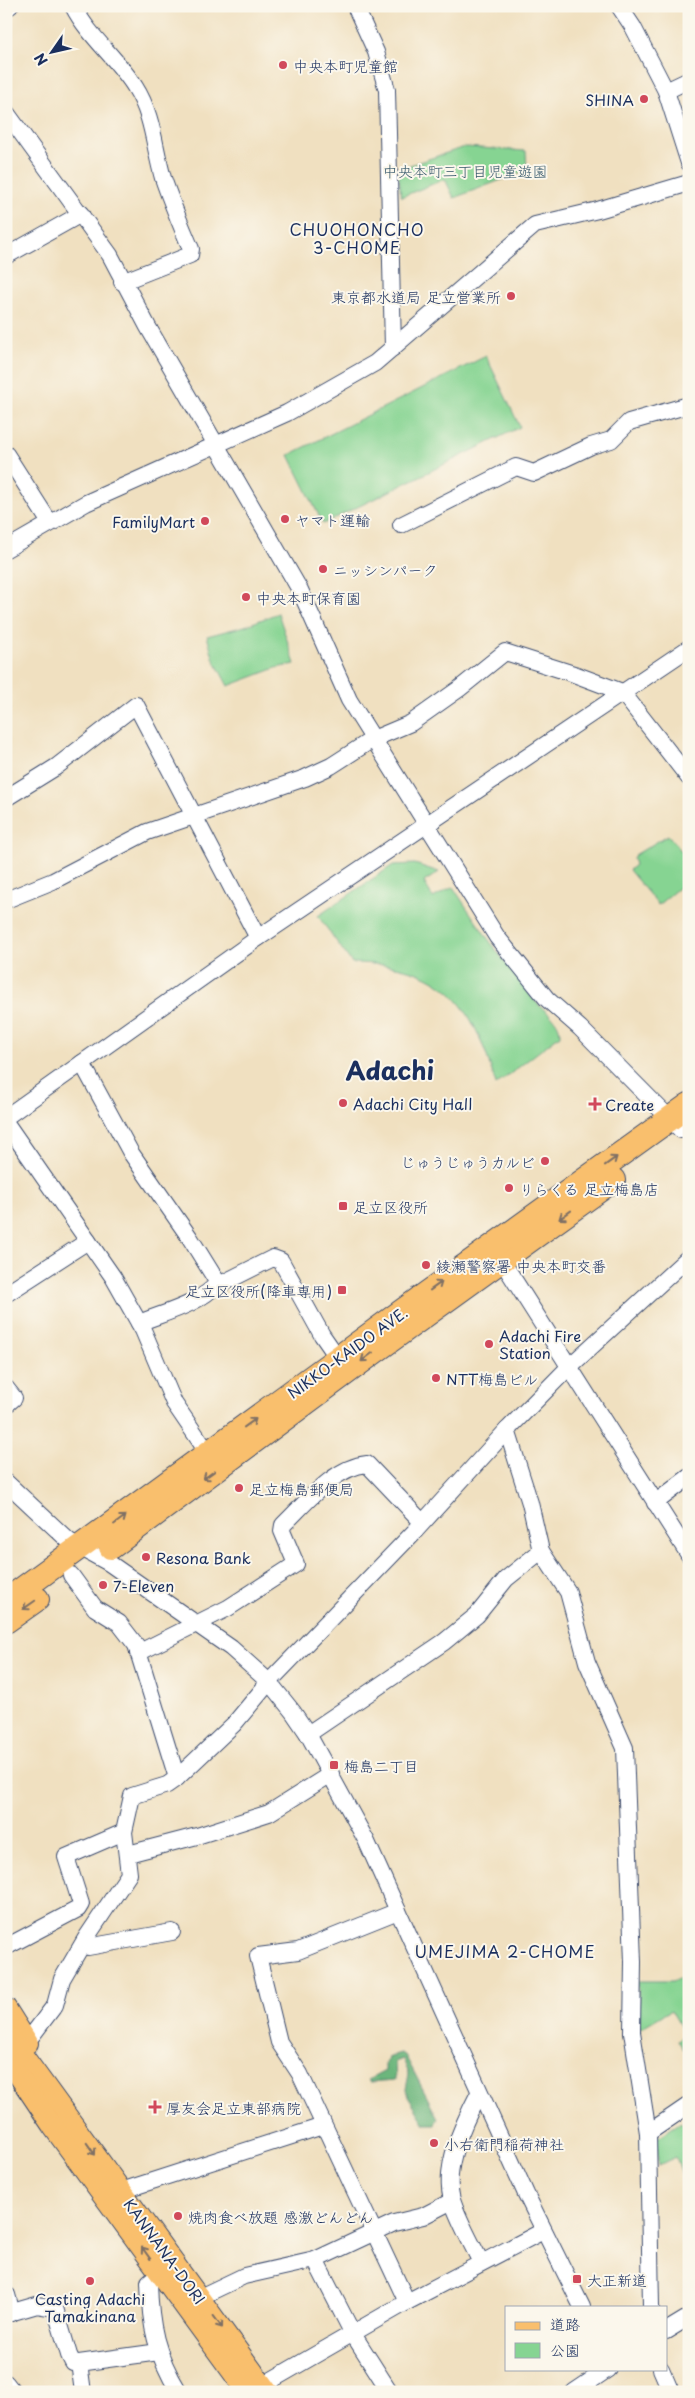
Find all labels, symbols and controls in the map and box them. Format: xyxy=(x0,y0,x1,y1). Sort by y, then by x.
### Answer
north arrow xyxy=(28,28,78,78)
text: N xyxy=(29,49,53,70)
place label: 中央本町児童館 xyxy=(293,54,398,77)
marker: 中央本町児童館 xyxy=(277,59,289,71)
place label: SHINA xyxy=(585,88,634,111)
marker: SHINA xyxy=(638,93,650,105)
park label: 中央本町三丁目児童遊園 xyxy=(382,159,548,182)
district label: CHUOHONCHO 3-CHOME xyxy=(289,217,425,259)
place label: 東京都水道局 足立営業所 xyxy=(331,285,501,308)
marker: 東京都水道局 足立営業所 xyxy=(505,290,517,302)
place label: ヤマト運輸 xyxy=(295,508,370,531)
place label: FamilyMart xyxy=(112,510,195,533)
marker: ヤマト運輸 xyxy=(279,513,291,525)
marker: FamilyMart xyxy=(199,515,211,527)
place label: ニッシンパーク xyxy=(333,558,437,581)
marker: ニッシンパーク xyxy=(317,563,329,575)
place label: 中央本町保育園 xyxy=(256,586,361,609)
marker: 中央本町保育園 xyxy=(240,591,252,603)
district label: Adachi xyxy=(346,1051,434,1089)
place label: Adachi City Hall xyxy=(353,1092,472,1115)
place label: Create xyxy=(605,1093,654,1116)
marker: Adachi City Hall xyxy=(337,1097,349,1109)
marker: Create xyxy=(589,1098,601,1110)
place label: じゅうじゅうカルビ xyxy=(401,1150,535,1173)
marker: じゅうじゅうカルビ xyxy=(539,1155,551,1167)
one-way arrow xyxy=(604,1156,618,1166)
place label: りらくる 足立梅島店 xyxy=(519,1177,659,1200)
marker: りらくる 足立梅島店 xyxy=(503,1182,515,1194)
place label: 足立区役所 xyxy=(353,1195,428,1218)
marker: 足立区役所 xyxy=(337,1200,349,1212)
one-way arrow xyxy=(558,1210,572,1220)
place label: 綾瀬警察署 中央本町交番 xyxy=(436,1254,606,1277)
marker: 綾瀬警察署 中央本町交番 xyxy=(420,1259,432,1271)
place label: 足立区役所(降車専用) xyxy=(185,1279,332,1302)
one-way arrow xyxy=(429,1281,443,1291)
marker: 足立区役所(降車専用) xyxy=(336,1284,348,1296)
street label: NIKKO-KAIDO AVE. xyxy=(282,1301,412,1403)
place label: Adachi Fire Station xyxy=(499,1324,581,1364)
marker: Adachi Fire Station xyxy=(483,1338,495,1350)
one-way arrow xyxy=(360,1352,374,1362)
place label: NTT梅島ビル xyxy=(446,1367,538,1390)
marker: NTT梅島ビル xyxy=(430,1372,442,1384)
one-way arrow xyxy=(243,1417,256,1428)
one-way arrow xyxy=(202,1470,216,1480)
place label: 足立梅島郵便局 xyxy=(249,1477,354,1500)
marker: 足立梅島郵便局 xyxy=(233,1482,245,1494)
one-way arrow xyxy=(113,1514,126,1525)
place label: Resona Bank xyxy=(156,1546,251,1569)
marker: Resona Bank xyxy=(140,1551,152,1563)
place label: 7-Eleven xyxy=(113,1574,174,1597)
marker: 7-Eleven xyxy=(97,1579,109,1591)
one-way arrow xyxy=(22,1600,36,1610)
place label: 梅島二丁目 xyxy=(344,1754,419,1777)
marker: 梅島二丁目 xyxy=(328,1759,340,1771)
district label: UMEJIMA 2-CHOME xyxy=(415,1939,595,1963)
place label: 厚友会足立東部病院 xyxy=(166,2096,301,2119)
marker: 厚友会足立東部病院 xyxy=(148,2100,162,2114)
place label: 小右衛門稲荷神社 xyxy=(444,2132,564,2155)
marker: 小右衛門稲荷神社 xyxy=(428,2137,440,2149)
one-way arrow xyxy=(86,2141,96,2155)
street label: KANNANA-DORI xyxy=(119,2193,211,2309)
place label: 焼肉食べ放題 感激どんどん xyxy=(188,2205,373,2228)
marker: 焼肉食べ放題 感激どんどん xyxy=(172,2210,184,2222)
one-way arrow xyxy=(141,2246,151,2260)
place label: 大正新道 xyxy=(587,2268,647,2291)
marker: 大正新道 xyxy=(571,2273,583,2285)
marker: Casting Adachi Tamakinana xyxy=(84,2275,96,2287)
place label: Casting Adachi Tamakinana xyxy=(35,2287,145,2327)
legend xyxy=(505,2306,668,2370)
text: 道路 xyxy=(550,2312,580,2335)
one-way arrow xyxy=(212,2315,223,2328)
text: 公園 xyxy=(550,2338,580,2361)

